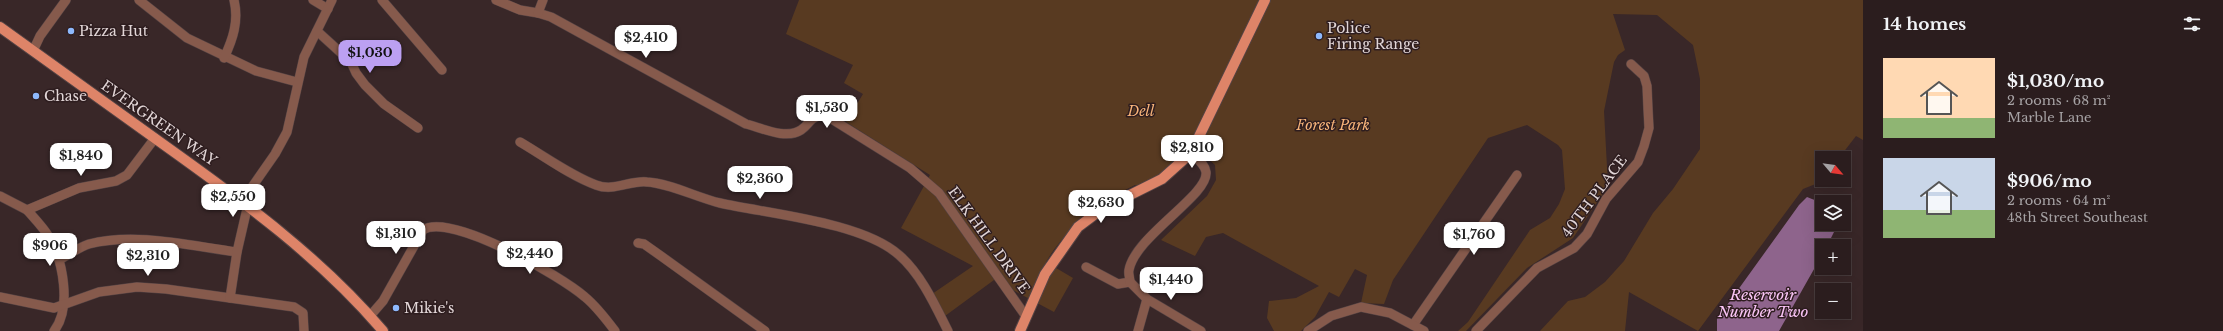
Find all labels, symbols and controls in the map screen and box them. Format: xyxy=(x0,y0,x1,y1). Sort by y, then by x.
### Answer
icon: filters xyxy=(2181,13,2203,35)
text: 14 homes xyxy=(1883,14,1966,35)
place label: Police Firing Range xyxy=(1327,19,1419,53)
place label: Pizza Hut xyxy=(79,22,149,40)
pin: $2,410 xyxy=(613,25,679,59)
marker: Pizza Hut xyxy=(66,26,76,36)
text: $2,410 xyxy=(624,29,668,46)
marker: Police Firing Range xyxy=(1314,31,1324,41)
pin: $1,030 xyxy=(337,40,403,74)
text: $1,030 xyxy=(347,44,393,61)
text: $1,030/mo xyxy=(2007,71,2104,92)
icon: home xyxy=(1915,74,1963,122)
street label: EVERGREEN WAY xyxy=(98,76,221,170)
place label: Chase xyxy=(44,87,87,105)
marker: Chase xyxy=(31,91,41,101)
text: 2 rooms · 68 m² xyxy=(2007,92,2110,109)
pin: $1,530 xyxy=(794,95,860,129)
text: $1,530 xyxy=(805,99,849,116)
park label: Dell xyxy=(1127,102,1155,120)
text: Marble Lane xyxy=(2007,109,2092,126)
park label: Forest Park xyxy=(1295,116,1370,134)
pin: $2,810 xyxy=(1159,135,1225,169)
text: $2,810 xyxy=(1170,139,1214,156)
pin: $1,840 xyxy=(48,143,114,177)
text: $1,840 xyxy=(59,147,103,164)
street label: 40TH PLACE xyxy=(1557,151,1631,241)
north arrow xyxy=(1815,151,1851,187)
map controls xyxy=(1815,151,1851,319)
pin: $2,360 xyxy=(727,166,793,200)
text: $2,360 xyxy=(736,170,784,187)
text: $906/mo xyxy=(2007,171,2092,192)
icon: home xyxy=(1915,174,1963,222)
street label: ELK HILL DRIVE xyxy=(944,183,1034,297)
pin: $2,550 xyxy=(200,184,266,218)
text: $2,550 xyxy=(210,188,256,205)
pin: $2,630 xyxy=(1068,190,1134,224)
text: 2 rooms · 64 m² xyxy=(2007,192,2110,209)
text: $2,630 xyxy=(1078,194,1124,211)
button: layers xyxy=(1815,195,1851,231)
text: 48th Street Southeast xyxy=(2007,209,2148,226)
pin: $1,310 xyxy=(363,221,429,255)
pin: $1,760 xyxy=(1441,222,1507,256)
text: $1,310 xyxy=(375,225,417,242)
text: $1,760 xyxy=(1453,226,1495,243)
pin: $906 xyxy=(26,233,74,267)
text: $906 xyxy=(32,237,68,254)
button: + xyxy=(1815,239,1851,275)
pin: $2,440 xyxy=(497,241,563,275)
pin: $2,310 xyxy=(115,243,181,277)
text: $2,440 xyxy=(506,245,554,262)
text: $2,310 xyxy=(126,247,170,264)
pin: $1,440 xyxy=(1138,267,1204,301)
text: $1,440 xyxy=(1149,271,1193,288)
button: − xyxy=(1815,283,1851,319)
water label: Reservoir Number Two xyxy=(1717,285,1808,321)
place label: Mikie's xyxy=(404,299,454,317)
marker: Mikie's xyxy=(391,303,401,313)

